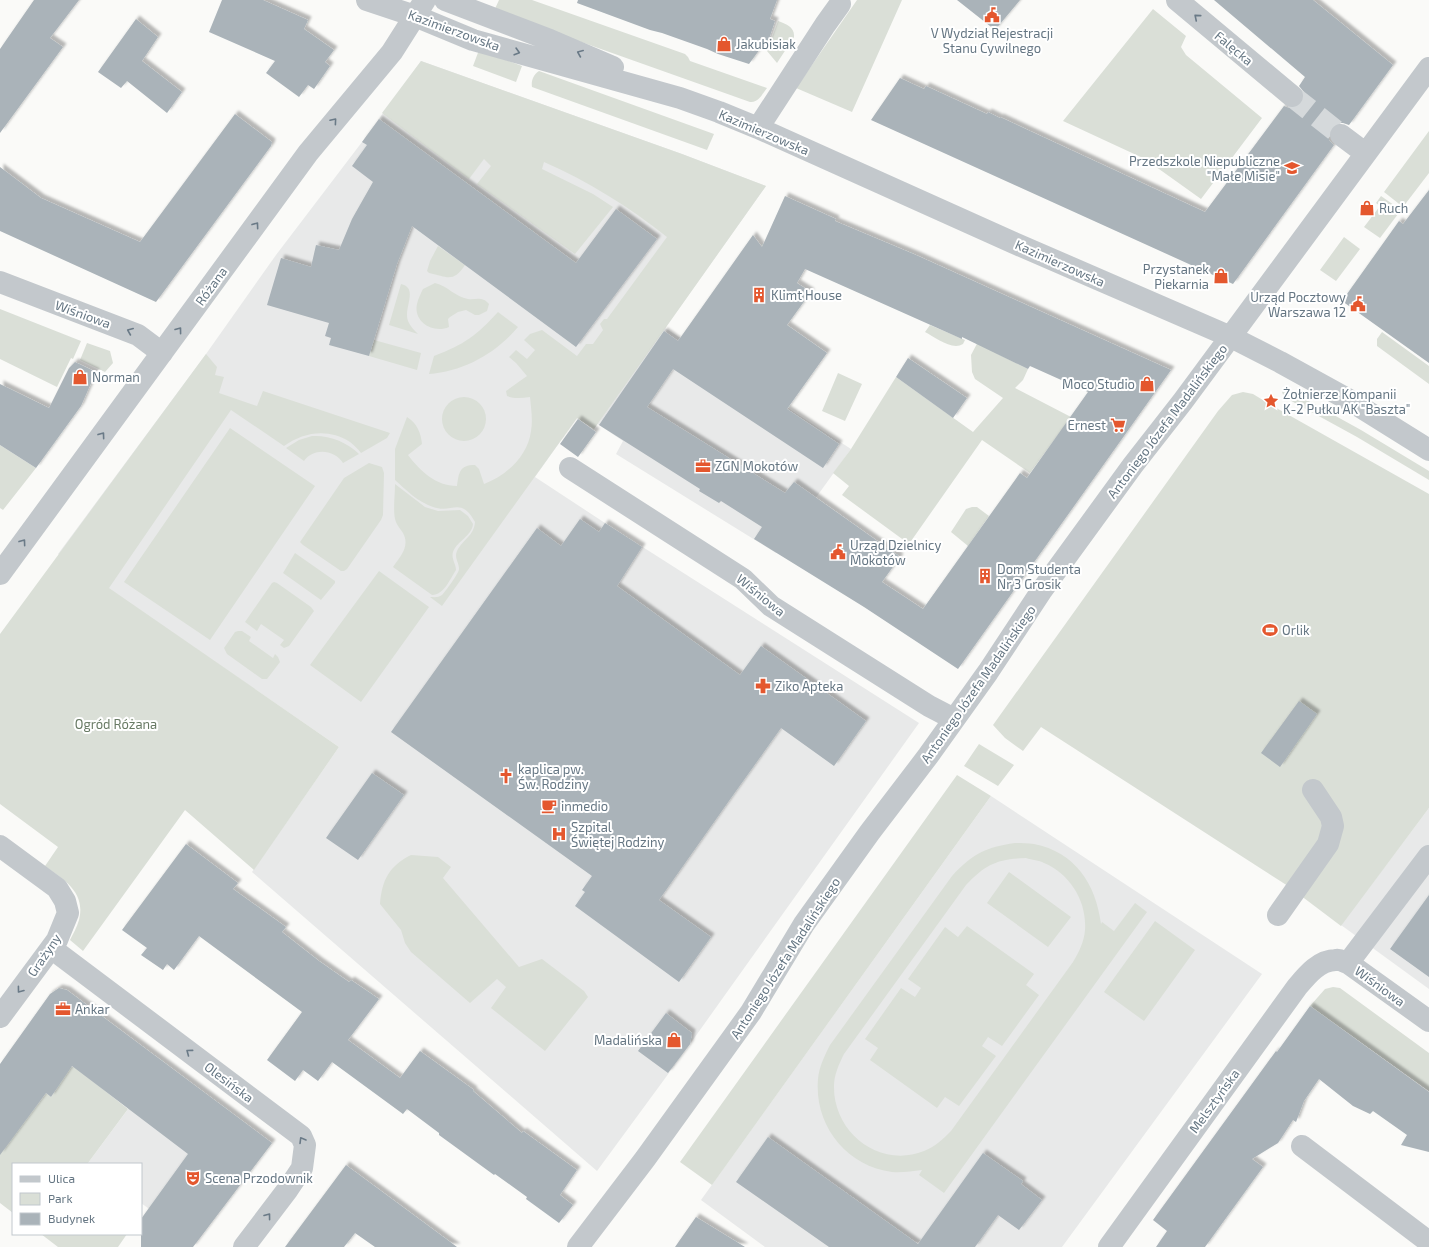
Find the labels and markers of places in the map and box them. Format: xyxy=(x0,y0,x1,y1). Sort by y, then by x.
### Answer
public building icon: V Wydział Rejestracji Stanu Cywilnego xyxy=(983,6,1001,24)
place label: V Wydział Rejestracji Stanu Cywilnego xyxy=(931,25,1053,56)
shop icon: Jakubisiak xyxy=(715,35,733,53)
place label: Jakubisiak xyxy=(736,36,796,52)
place label: Przedszkole Niepubliczne "Małe Misie" xyxy=(1129,153,1280,184)
school or university icon: Przedszkole Niepubliczne "Małe Misie" xyxy=(1283,159,1301,177)
shop icon: Ruch xyxy=(1358,199,1376,217)
place label: Ruch xyxy=(1379,200,1408,216)
place label: Przystanek Piekarnia xyxy=(1143,261,1209,292)
shop icon: Przystanek Piekarnia xyxy=(1212,267,1230,285)
building icon: Klimt House xyxy=(750,286,768,304)
place label: Klimt House xyxy=(771,287,842,303)
place label: Urząd Pocztowy Warszawa 12 xyxy=(1250,289,1346,320)
public building icon: Urząd Pocztowy Warszawa 12 xyxy=(1349,295,1367,313)
shop icon: Norman xyxy=(71,368,89,386)
place label: Norman xyxy=(92,369,140,385)
shop icon: Moco Studio xyxy=(1138,375,1156,393)
place label: Moco Studio xyxy=(1062,376,1135,392)
place label: Żołnierze Kompanii K-2 Pułku AK "Baszta" xyxy=(1283,386,1410,417)
place icon: Żołnierze Kompanii K-2 Pułku AK "Baszta" xyxy=(1262,392,1280,410)
supermarket icon: Ernest xyxy=(1109,416,1127,434)
place label: Ernest xyxy=(1067,417,1106,433)
office icon: ZGN Mokotów xyxy=(694,457,712,475)
place label: ZGN Mokotów xyxy=(715,458,798,474)
place label: Urząd Dzielnicy Mokotów xyxy=(850,537,941,568)
public building icon: Urząd Dzielnicy Mokotów xyxy=(829,543,847,561)
place label: Dom Studenta Nr 3 Grosik xyxy=(997,561,1081,592)
building icon: Dom Studenta Nr 3 Grosik xyxy=(976,567,994,585)
sports icon: Orlik xyxy=(1261,621,1279,639)
place label: Orlik xyxy=(1282,622,1310,638)
pharmacy icon: Ziko Apteka xyxy=(754,677,772,695)
place label: Ziko Apteka xyxy=(775,678,843,694)
place label: kaplica pw. Św. Rodziny xyxy=(518,761,589,792)
church icon: kaplica pw. Św. Rodziny xyxy=(497,767,515,785)
cafe icon: inmedio xyxy=(540,797,558,815)
place label: inmedio xyxy=(561,798,608,814)
place label: Szpital Świętej Rodziny xyxy=(571,819,664,850)
hospital icon: Szpital Świętej Rodziny xyxy=(550,825,568,843)
office icon: Ankar xyxy=(54,1000,72,1018)
place label: Ankar xyxy=(75,1001,110,1017)
shop icon: Madalińska xyxy=(665,1031,683,1049)
place label: Madalińska xyxy=(594,1032,662,1048)
theatre icon: Scena Przodownik xyxy=(184,1169,202,1187)
place label: Scena Przodownik xyxy=(205,1170,313,1186)

